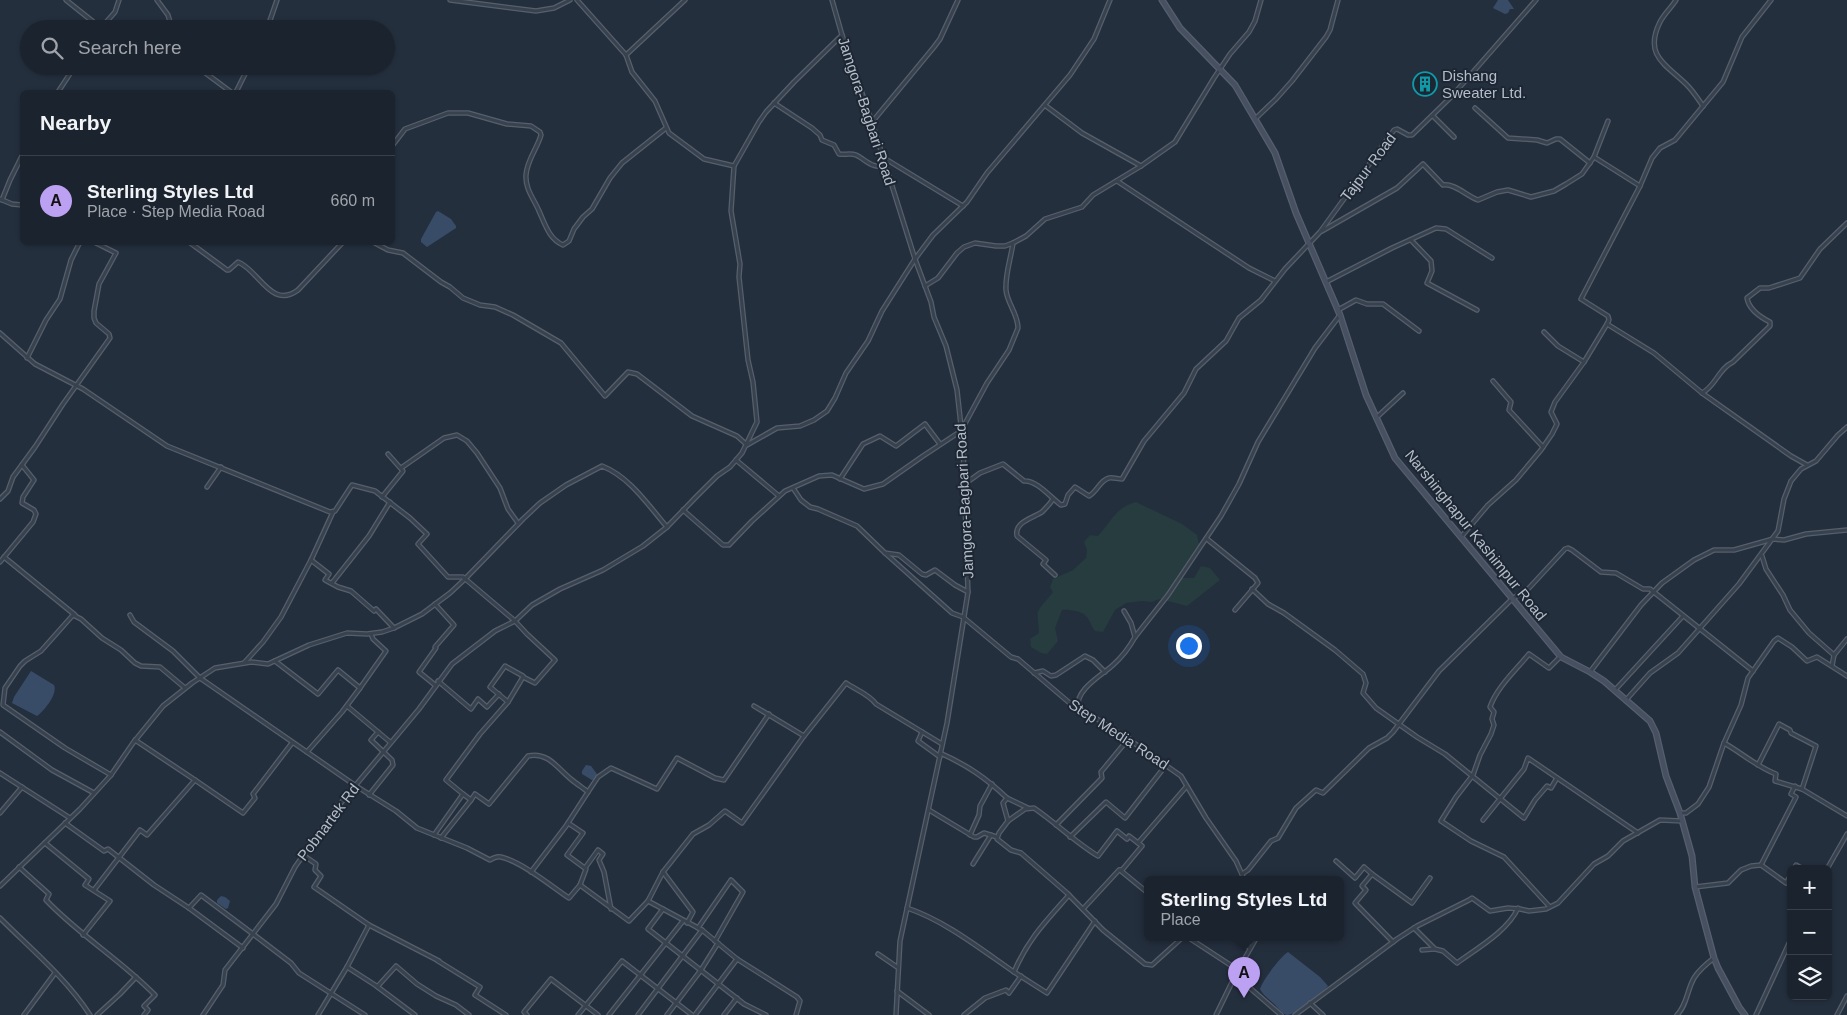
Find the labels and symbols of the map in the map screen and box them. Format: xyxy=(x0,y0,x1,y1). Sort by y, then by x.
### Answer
street label: Jamgora-Bagbari Road xyxy=(835,35,899,187)
place label: Dishang Sweater Ltd. xyxy=(1442,67,1526,101)
building icon: Dishang Sweater Ltd. xyxy=(1412,71,1438,97)
street label: Tajpur Road xyxy=(1337,130,1399,204)
street label: Jamgora-Bagbari Road xyxy=(951,423,977,579)
street label: Narshinghapur Kashimpur Road xyxy=(1402,446,1550,624)
your location xyxy=(1176,633,1202,659)
street label: Step Media Road xyxy=(1066,695,1172,773)
street label: Pobnartek Rd xyxy=(294,780,362,864)
pin: A xyxy=(1228,957,1260,998)

